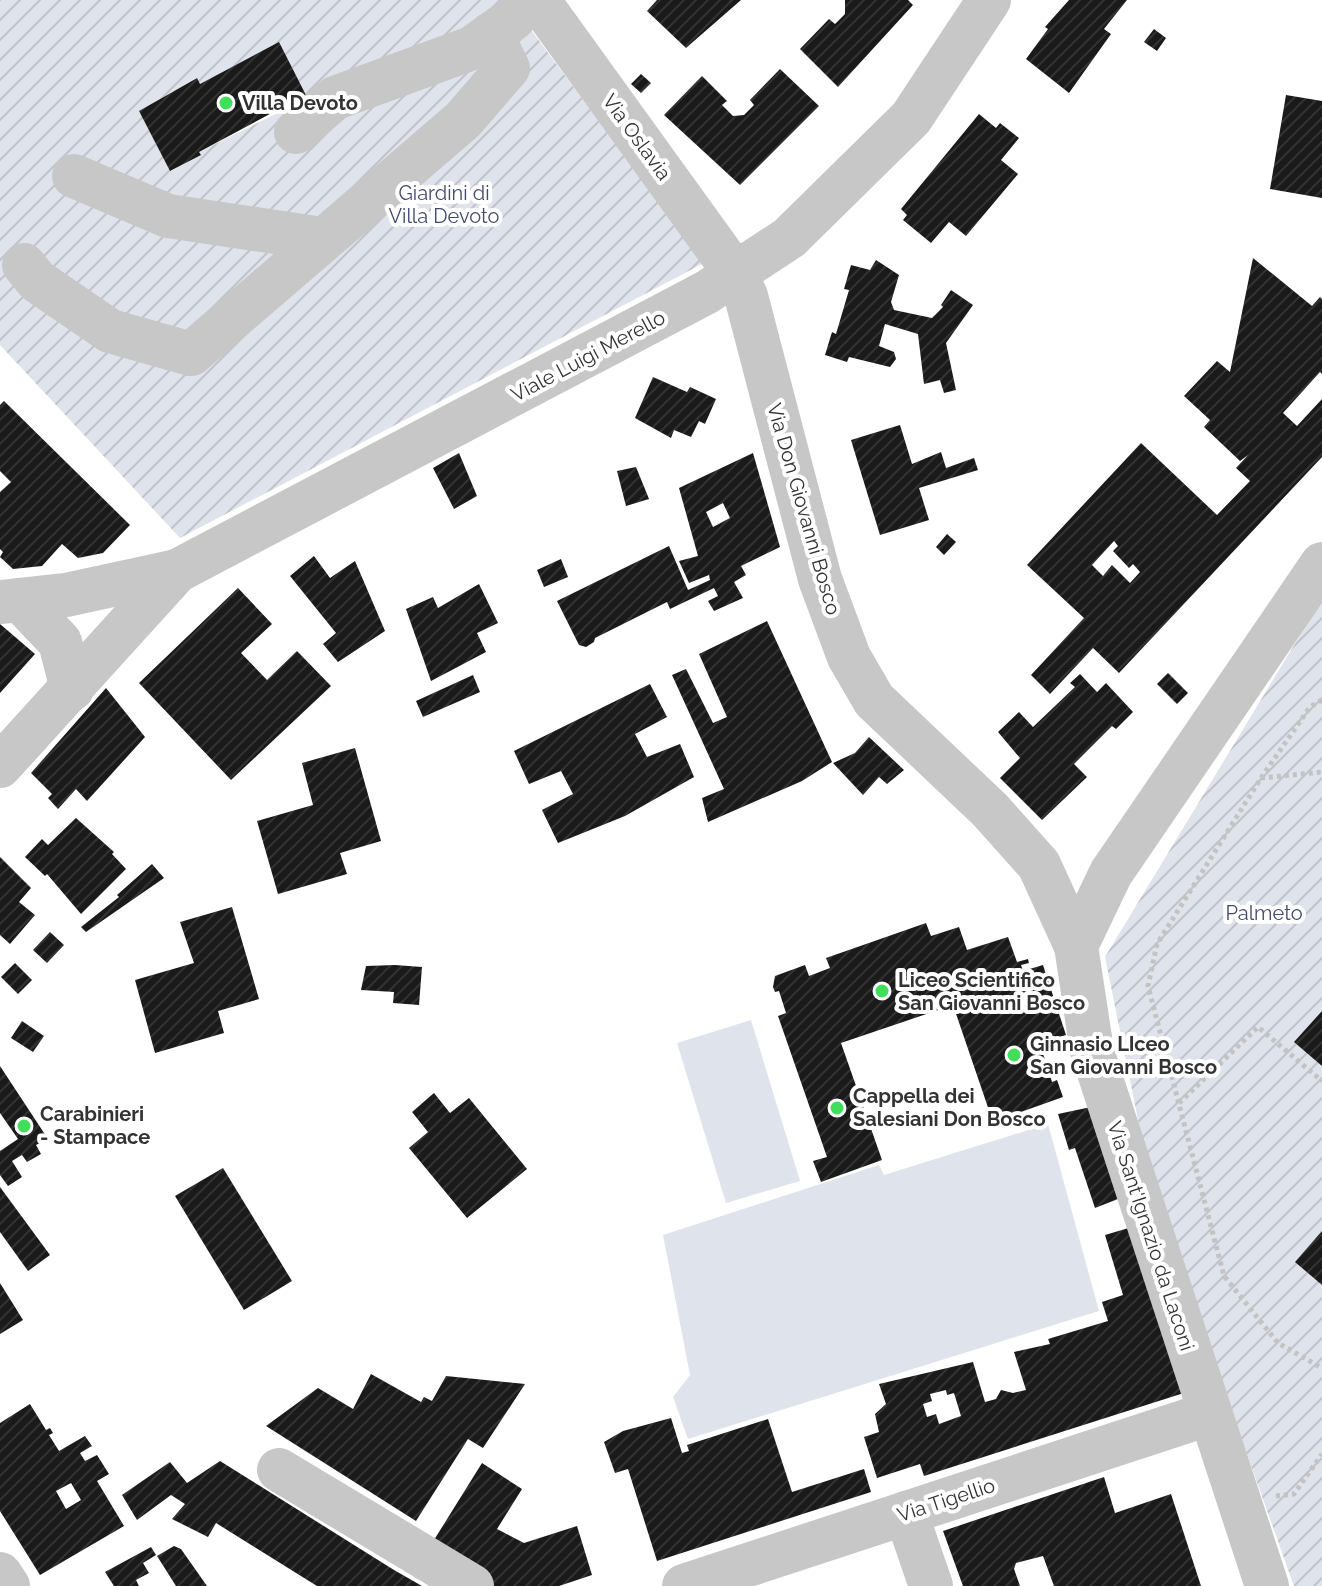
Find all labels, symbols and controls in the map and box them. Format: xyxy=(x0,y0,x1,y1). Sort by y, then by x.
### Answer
street label: Via Oslavia xyxy=(598,89,676,185)
place label: Villa Devoto xyxy=(242,91,358,115)
marker: Villa Devoto xyxy=(217,94,235,112)
park label: Giardini di Villa Devoto xyxy=(388,181,500,228)
street label: Viale Luigi Merello xyxy=(507,305,669,407)
street label: Via Don Giovanni Bosco xyxy=(762,401,846,618)
park label: Palmeto xyxy=(1225,901,1303,925)
place label: Liceo Scientifico San Giovanni Bosco xyxy=(898,968,1085,1015)
marker: Liceo Scientifico San Giovanni Bosco xyxy=(873,982,891,1000)
place label: Ginnasio LIceo San Giovanni Bosco xyxy=(1030,1032,1217,1079)
marker: Ginnasio LIceo San Giovanni Bosco xyxy=(1005,1046,1023,1064)
place label: Cappella dei Salesiani Don Bosco xyxy=(853,1084,1046,1131)
marker: Cappella dei Salesiani Don Bosco xyxy=(828,1099,846,1117)
place label: Carabinieri - Stampace xyxy=(40,1102,150,1149)
marker: Carabinieri - Stampace xyxy=(15,1117,33,1135)
street label: Via Sant'Ignazio da Laconi xyxy=(1103,1118,1199,1354)
street label: Via Tigellio xyxy=(894,1473,998,1527)

